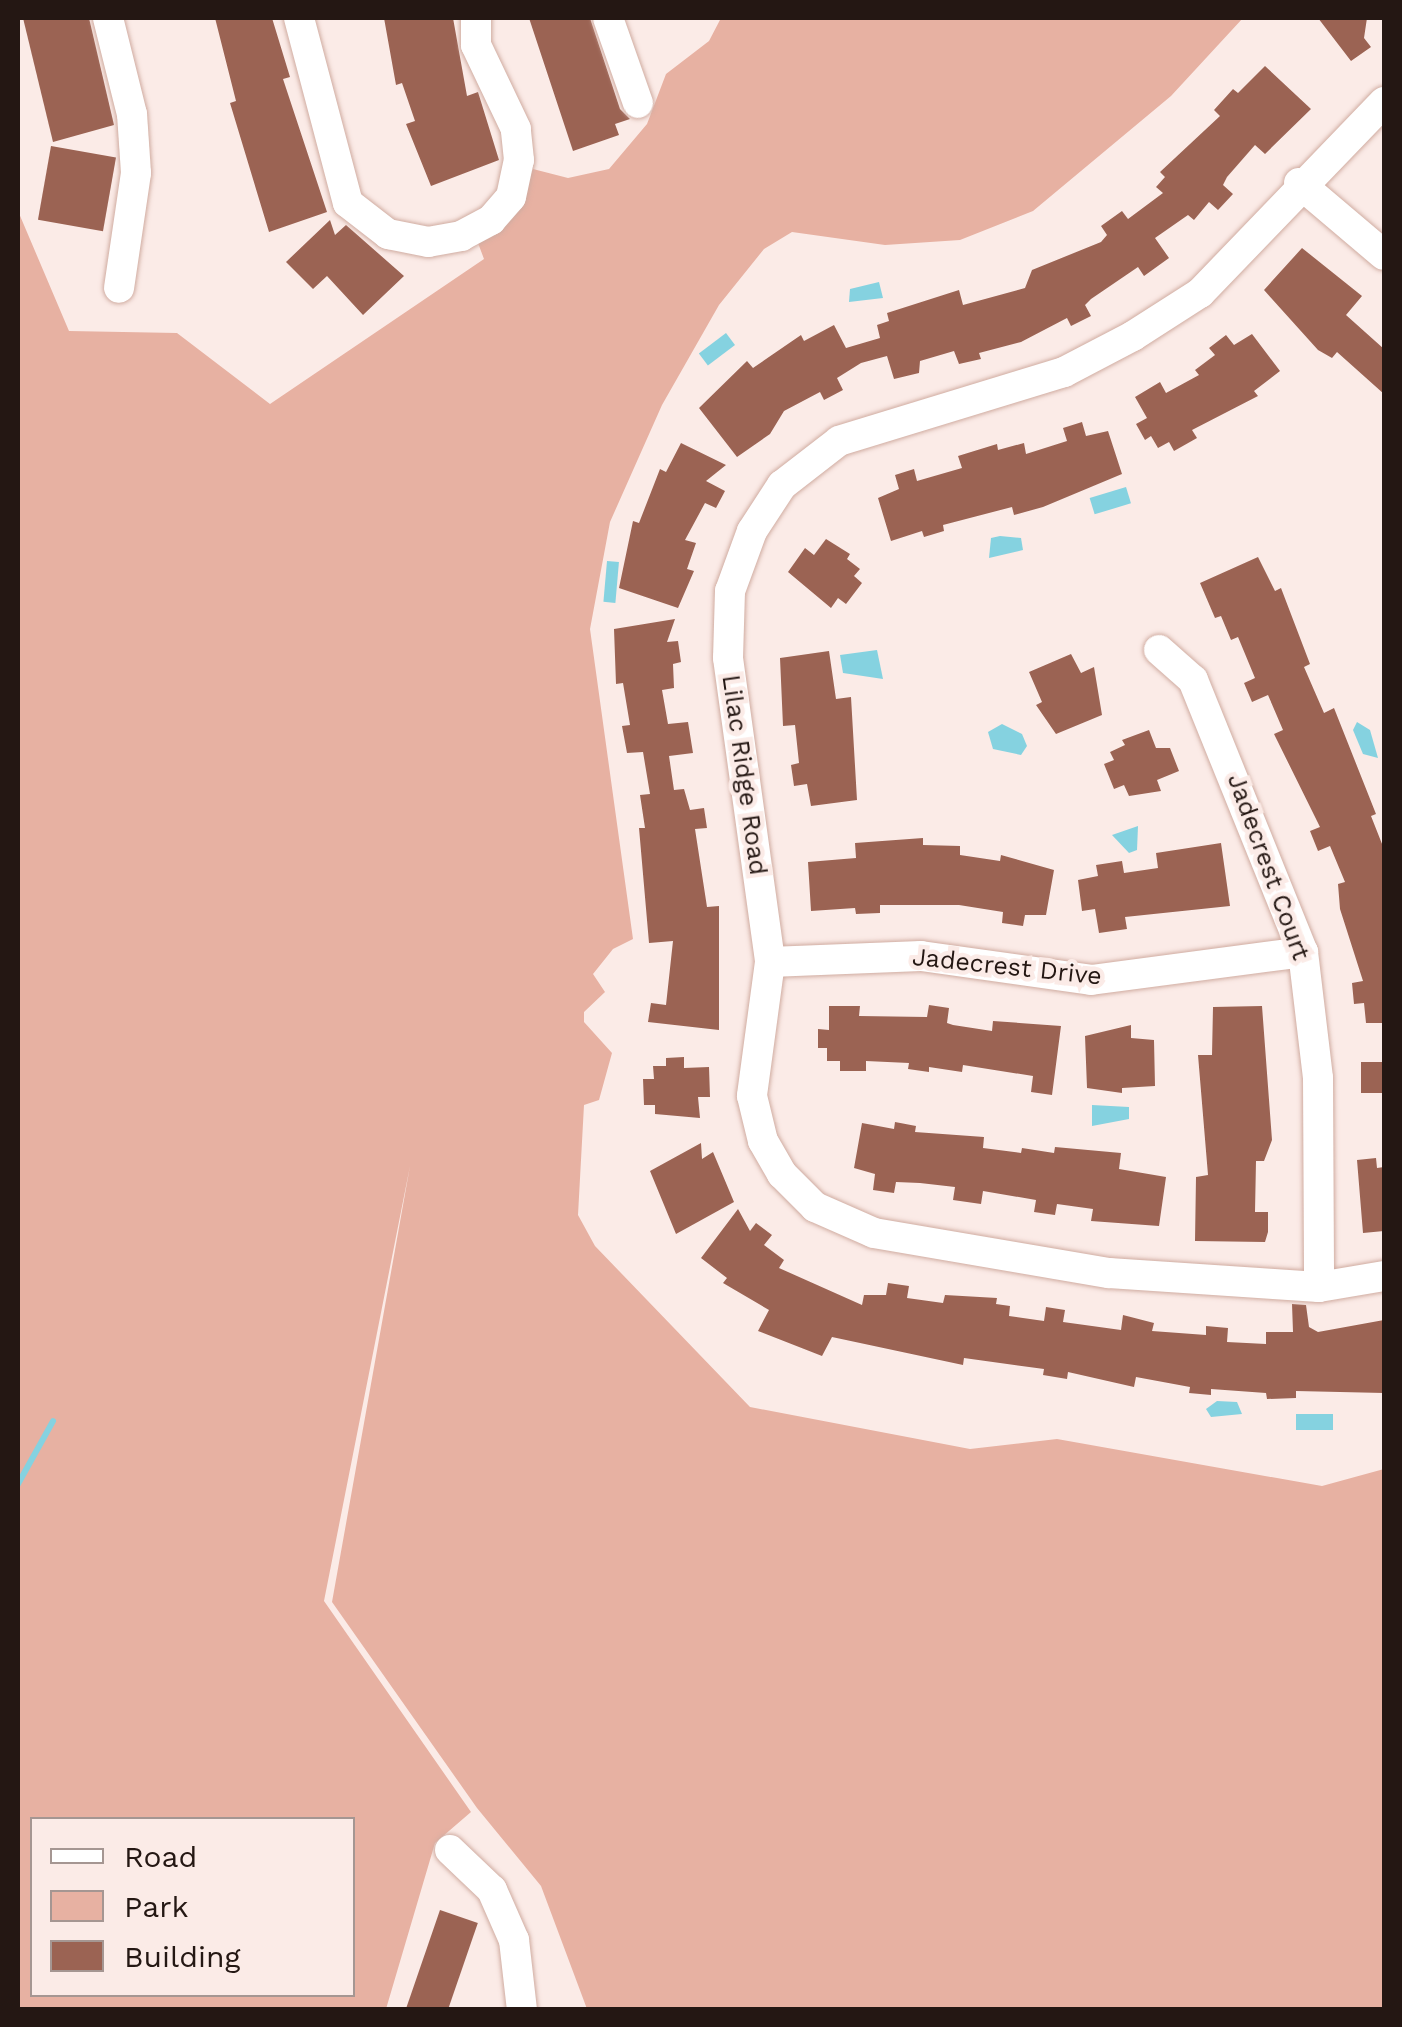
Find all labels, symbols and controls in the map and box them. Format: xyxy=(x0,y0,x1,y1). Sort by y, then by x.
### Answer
street label: Lilac Ridge Road xyxy=(715,673,773,877)
street label: Jadecrest Court xyxy=(1220,770,1316,964)
street label: Jadecrest Drive xyxy=(911,942,1103,992)
legend xyxy=(30,1817,355,1997)
text: Road xyxy=(124,1839,197,1874)
text: Park xyxy=(124,1889,189,1924)
text: Building xyxy=(124,1939,241,1974)

